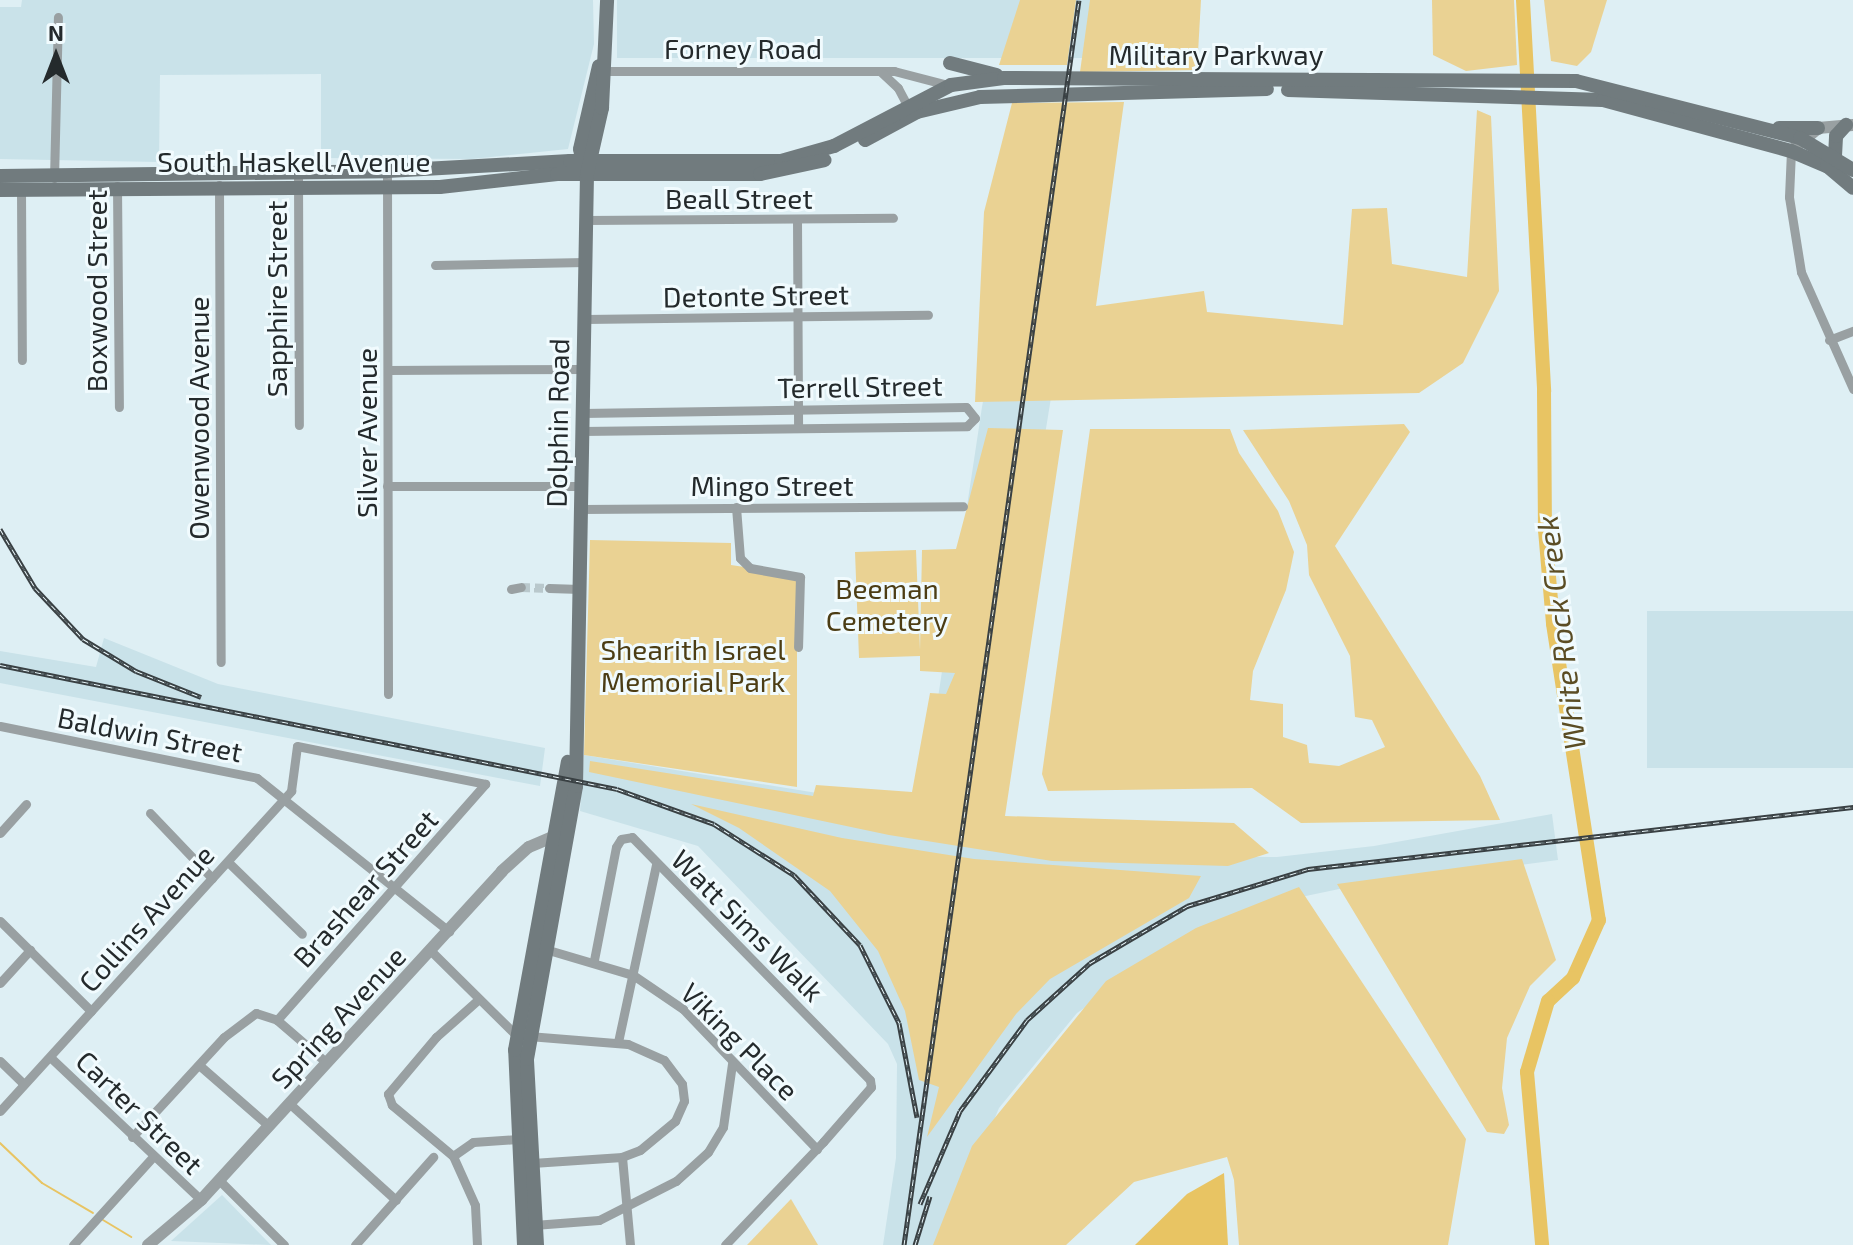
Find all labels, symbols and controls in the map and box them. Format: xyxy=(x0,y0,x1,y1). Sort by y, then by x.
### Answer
north arrow xyxy=(16,16,96,96)
text: N xyxy=(48,19,64,45)
street label: Forney Road xyxy=(664,31,822,65)
street label: Military Parkway xyxy=(1108,37,1324,71)
street label: South Haskell Avenue xyxy=(157,144,431,178)
street label: Beall Street xyxy=(665,181,813,215)
street label: Boxwood Street xyxy=(79,190,113,392)
street label: Sapphire Street xyxy=(259,201,293,397)
street label: Detonte Street xyxy=(663,277,849,313)
street label: Owenwood Avenue xyxy=(181,296,215,540)
street label: Dolphin Road xyxy=(539,338,575,508)
street label: Silver Avenue xyxy=(349,347,383,519)
street label: Terrell Street xyxy=(777,368,943,404)
street label: Mingo Street xyxy=(690,468,854,502)
water label: White Rock Creek xyxy=(1528,514,1592,752)
park label: Beeman Cemetery xyxy=(826,571,948,637)
park label: Shearith Israel Memorial Park xyxy=(600,632,786,698)
street label: Baldwin Street xyxy=(55,700,245,768)
street label: Brashear Street xyxy=(286,802,444,974)
street label: Collins Avenue xyxy=(71,838,221,998)
street label: Watt Sims Walk xyxy=(665,842,831,1008)
street label: Spring Avenue xyxy=(264,939,412,1095)
street label: Viking Place xyxy=(674,975,806,1107)
street label: Carter Street xyxy=(70,1043,210,1181)

